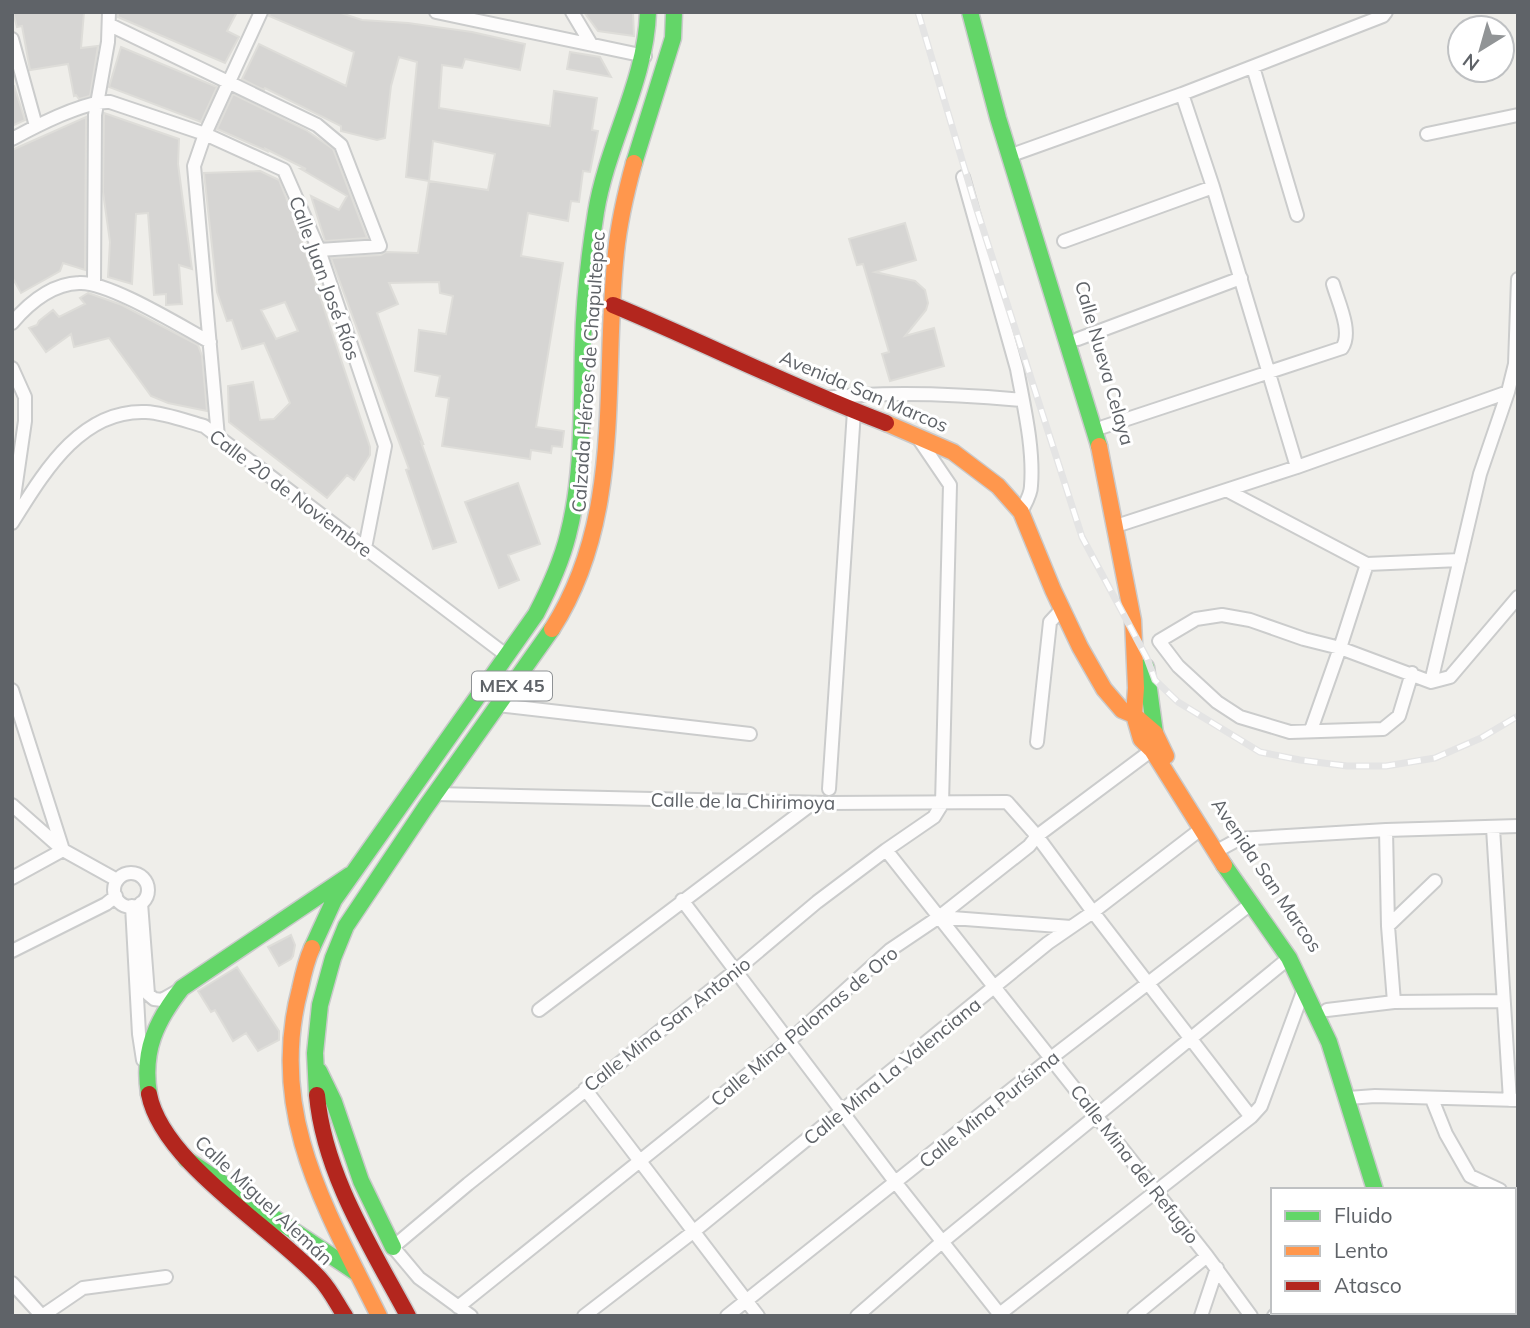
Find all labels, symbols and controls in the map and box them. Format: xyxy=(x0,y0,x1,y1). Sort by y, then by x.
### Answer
north arrow xyxy=(1446,14,1516,84)
text: N xyxy=(1458,49,1484,76)
street label: Calle Juan José Ríos xyxy=(284,193,366,363)
street label: Calzada Héroes de Chapultepec xyxy=(566,231,610,513)
street label: Calle Nueva Celaya xyxy=(1070,278,1140,448)
street label: Avenida San Marcos xyxy=(776,345,952,437)
street label: Calle 20 de Noviembre xyxy=(205,424,377,562)
road number: MEX 45 xyxy=(472,672,552,700)
street label: Calle de la Chirimoya xyxy=(650,787,836,815)
street label: Avenida San Marcos xyxy=(1207,793,1327,957)
street label: Calle Mina Palomas de Oro xyxy=(706,941,902,1111)
street label: Calle Mina San Antonio xyxy=(579,951,755,1097)
street label: Calle Mina La Valenciana xyxy=(799,992,985,1150)
street label: Calle Mina Purísima xyxy=(914,1045,1064,1173)
street label: Calle Mina del Refugio xyxy=(1065,1080,1205,1248)
street label: Calle Miguel Alemán xyxy=(190,1130,338,1270)
legend xyxy=(1271,1188,1516,1314)
text: Fluido xyxy=(1334,1202,1393,1228)
text: Lento xyxy=(1334,1237,1388,1263)
text: Atasco xyxy=(1334,1272,1402,1298)

